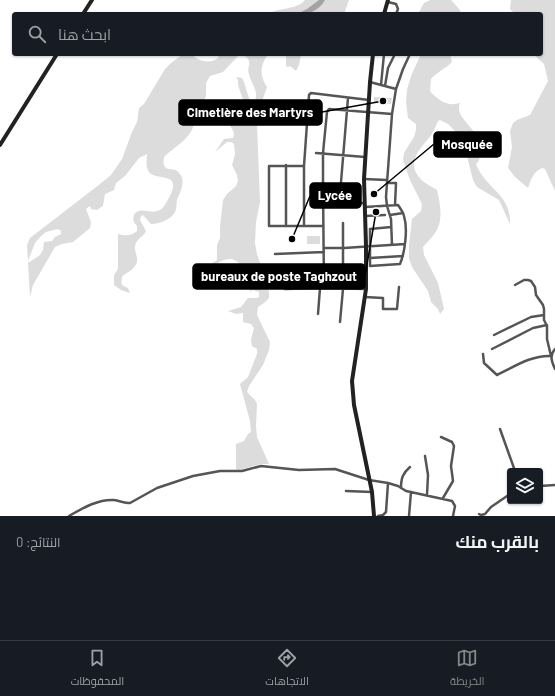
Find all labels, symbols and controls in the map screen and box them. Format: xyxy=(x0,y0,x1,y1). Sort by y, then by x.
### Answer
search box xyxy=(12,12,543,56)
icon: search xyxy=(26,23,48,45)
text: ابحث هنا xyxy=(58,25,111,43)
callout: Cimetière des Martyrs xyxy=(179,100,322,125)
text: Cimetière des Martyrs xyxy=(187,104,314,120)
callout: Mosquée xyxy=(434,132,501,157)
text: Mosquée xyxy=(441,136,493,152)
callout: Lycée xyxy=(310,183,361,208)
text: Lycée xyxy=(318,187,352,203)
callout: bureaux de poste Taghzout xyxy=(193,264,365,289)
text: bureaux de poste Taghzout xyxy=(201,268,357,284)
map controls xyxy=(507,468,543,504)
button: layers xyxy=(507,468,543,504)
text: بالقرب منك xyxy=(455,531,539,551)
text: النتائج: 0 xyxy=(16,534,61,550)
tab: المحفوظات xyxy=(71,647,124,691)
tab: الاتجاهات xyxy=(265,647,309,691)
tab: الخريطة xyxy=(450,647,484,691)

